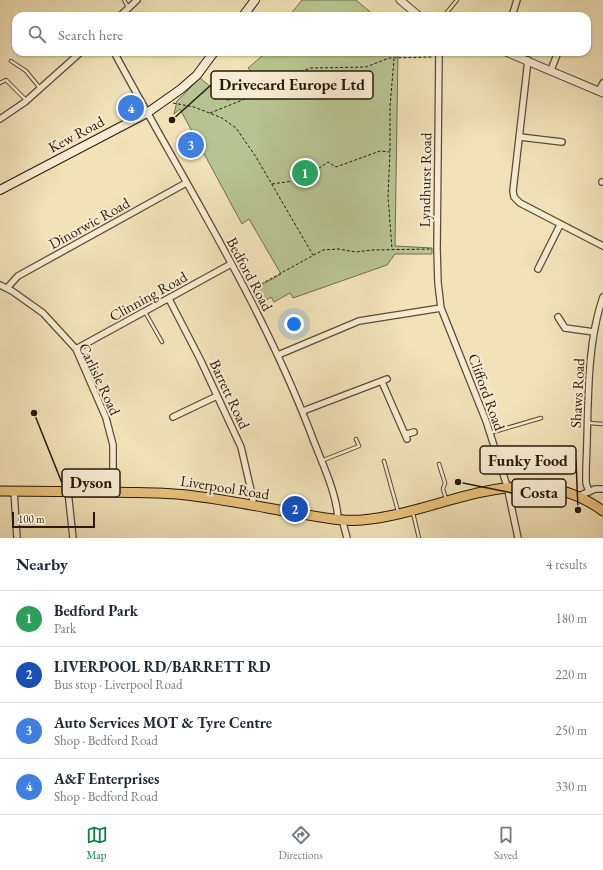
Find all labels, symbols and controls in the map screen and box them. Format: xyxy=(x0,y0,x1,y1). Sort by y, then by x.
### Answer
search box xyxy=(12,12,591,56)
icon: search xyxy=(26,23,48,45)
text: Search here xyxy=(58,25,123,44)
callout: Drivecard Europe Ltd xyxy=(211,71,373,99)
text: Drivecard Europe Ltd xyxy=(219,74,365,95)
pin: 4 xyxy=(118,93,144,123)
street label: Kew Road xyxy=(45,111,108,157)
pin: 3 xyxy=(178,130,204,160)
street label: Lyndhurst Road xyxy=(415,132,435,228)
pin: 1 xyxy=(292,158,318,188)
street label: Dinorwic Road xyxy=(45,193,133,253)
street label: Bedford Road xyxy=(223,234,278,315)
street label: Clinning Road xyxy=(106,267,191,325)
your location xyxy=(284,314,304,334)
street label: Carlisle Road xyxy=(75,340,125,419)
street label: Clifford Road xyxy=(464,351,510,433)
street label: Barrett Road xyxy=(206,356,255,432)
street label: Shaws Road xyxy=(566,357,588,428)
callout: Funky Food xyxy=(480,446,576,474)
text: Funky Food xyxy=(488,450,568,471)
callout: Dyson xyxy=(62,469,120,497)
street label: Liverpool Road xyxy=(179,471,271,503)
text: Dyson xyxy=(70,472,112,493)
callout: Costa xyxy=(512,479,566,507)
text: Costa xyxy=(520,482,559,503)
pin: 2 xyxy=(282,494,308,524)
scale bar xyxy=(12,510,95,529)
text: 100 m xyxy=(18,512,45,526)
text: Nearby xyxy=(16,553,68,575)
text: 4 results xyxy=(546,556,587,573)
text: Bedford Park xyxy=(54,601,138,620)
text: 1 xyxy=(26,610,32,627)
text: 180 m xyxy=(556,610,587,627)
text: Park xyxy=(54,620,76,637)
text: LIVERPOOL RD/BARRETT RD xyxy=(54,657,270,676)
text: 2 xyxy=(26,666,32,683)
text: 220 m xyxy=(556,666,587,683)
text: Bus stop · Liverpool Road xyxy=(54,676,182,693)
text: Auto Services MOT & Tyre Centre xyxy=(54,713,272,732)
text: 3 xyxy=(26,722,32,739)
text: 250 m xyxy=(556,722,587,739)
text: Shop · Bedford Road xyxy=(54,732,158,749)
text: A&F Enterprises xyxy=(54,769,159,788)
text: 4 xyxy=(26,778,32,795)
text: 330 m xyxy=(556,778,587,795)
text: Shop · Bedford Road xyxy=(54,788,158,805)
tab: Map xyxy=(86,824,108,862)
tab: Directions xyxy=(279,824,323,862)
tab: Saved xyxy=(494,824,517,862)

